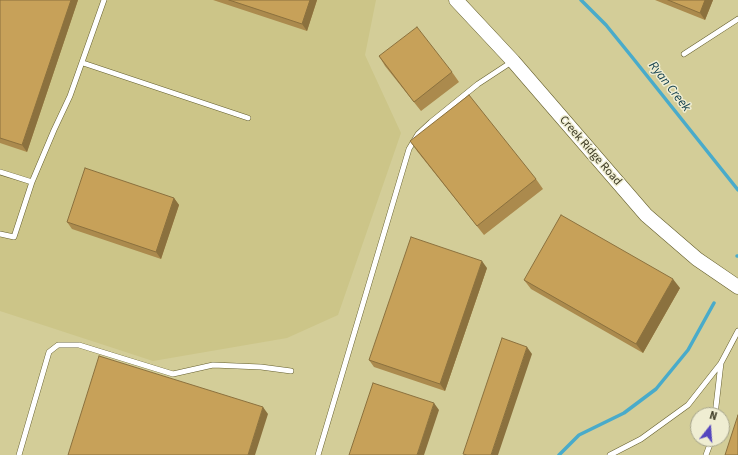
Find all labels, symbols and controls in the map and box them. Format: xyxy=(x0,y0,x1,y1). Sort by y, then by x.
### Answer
water label: Ryan Creek xyxy=(645,59,693,115)
street label: Creek Ridge Road xyxy=(556,113,624,189)
north arrow xyxy=(690,407,730,447)
text: N xyxy=(708,408,719,424)

